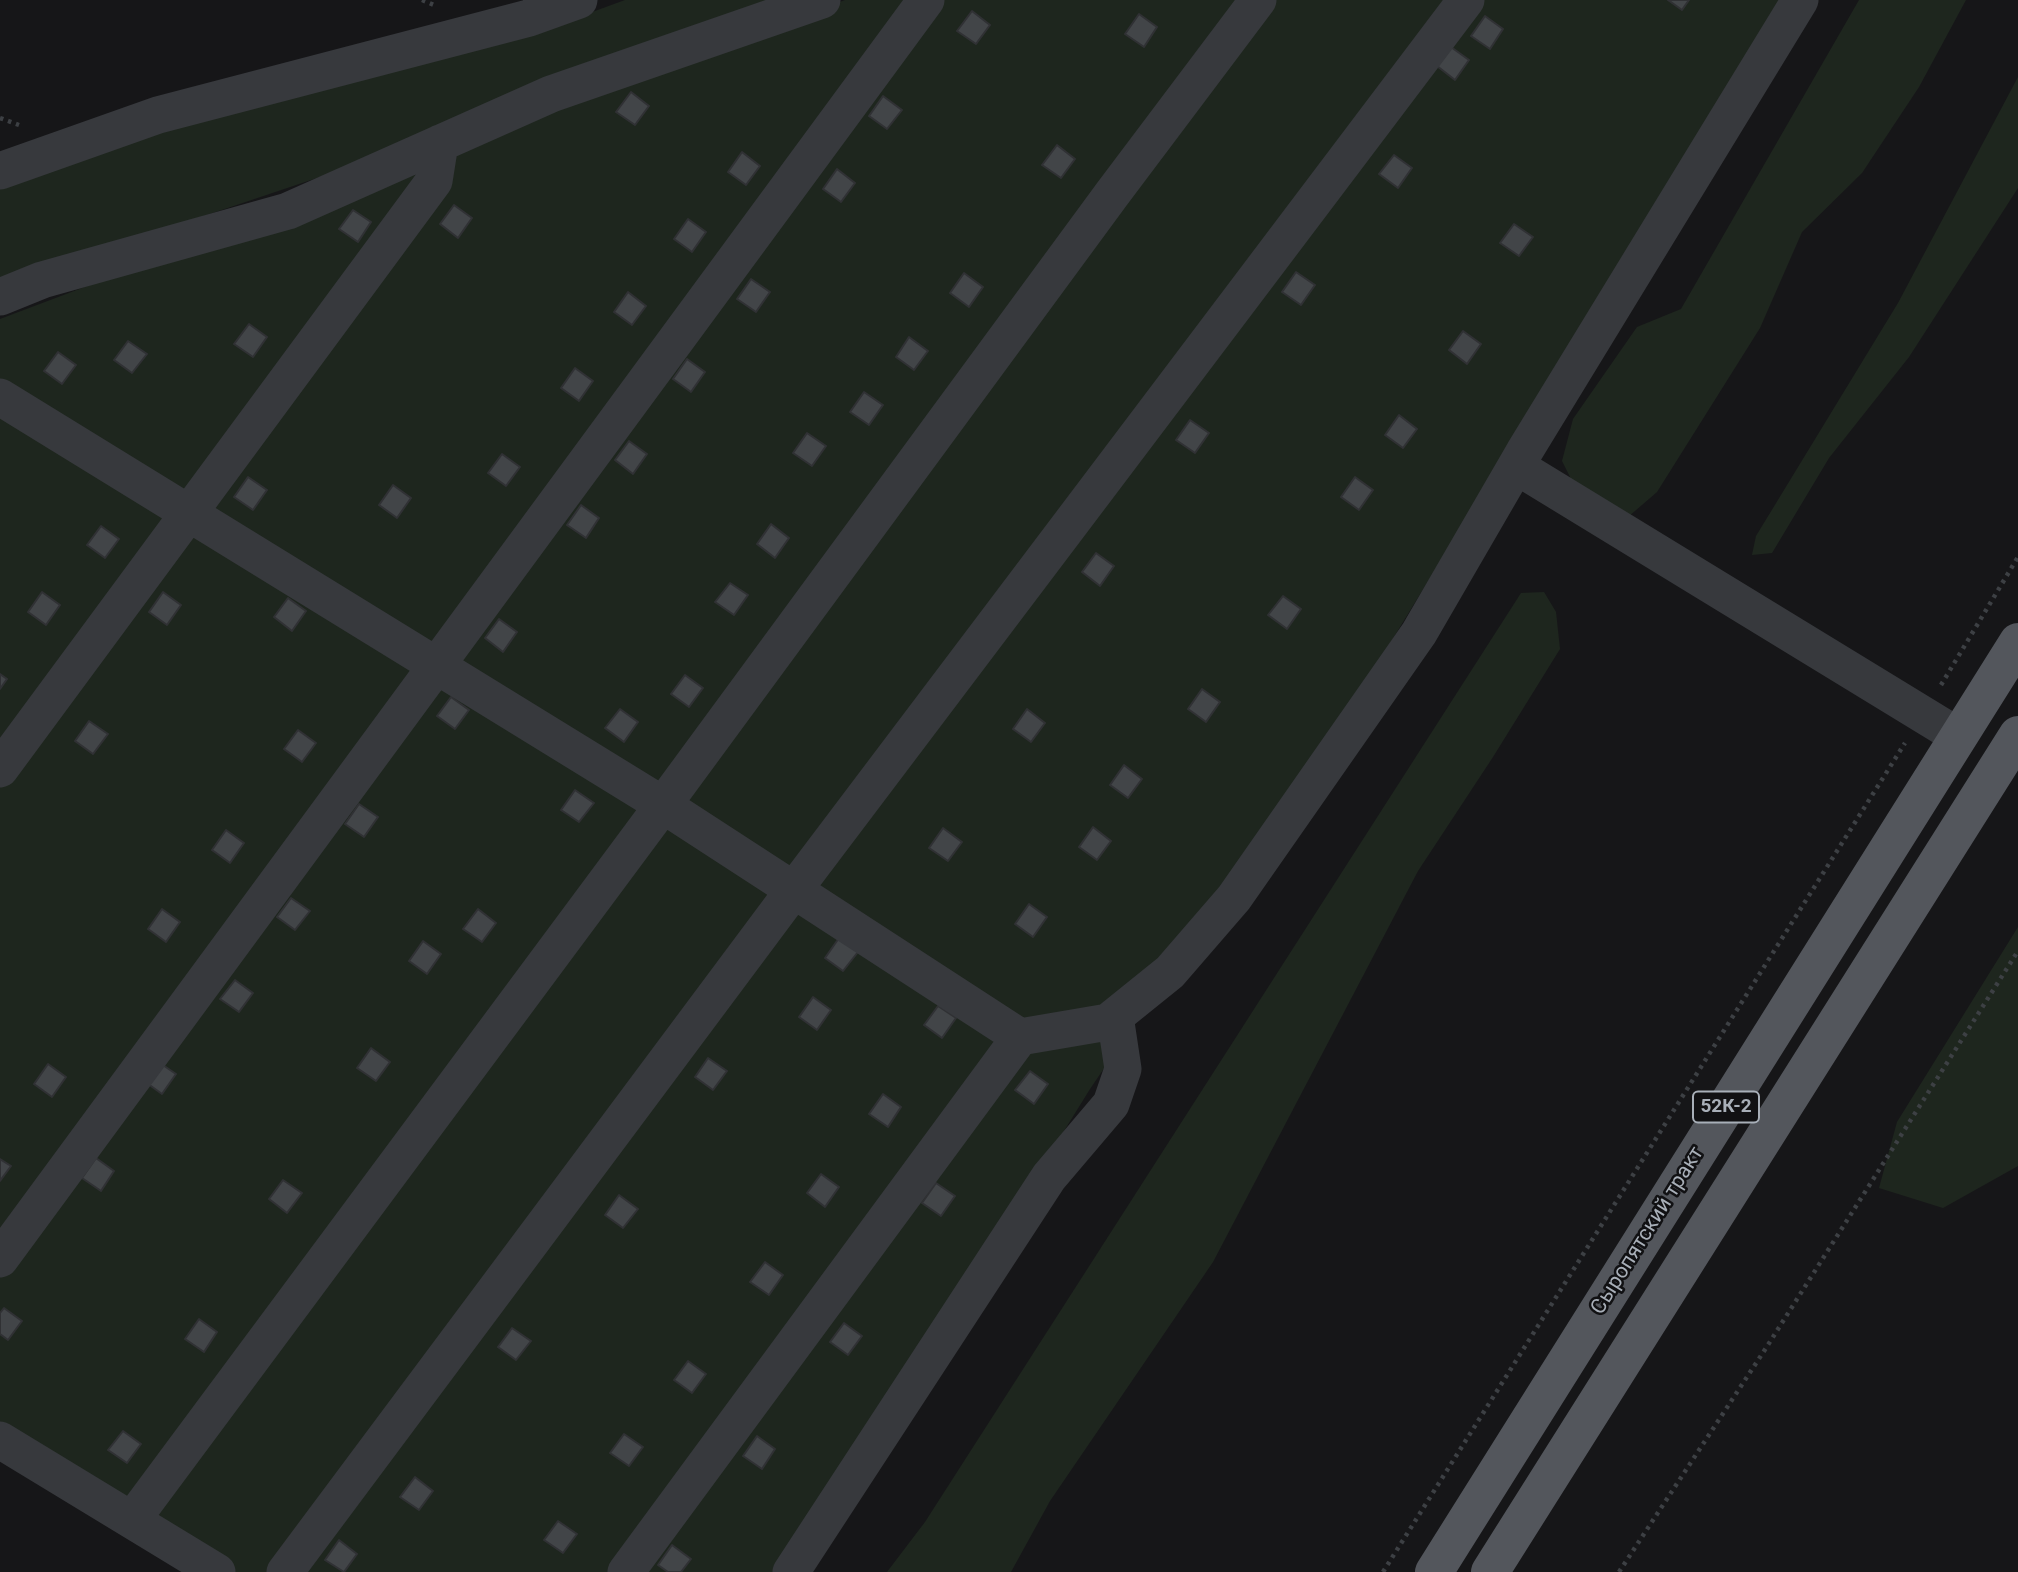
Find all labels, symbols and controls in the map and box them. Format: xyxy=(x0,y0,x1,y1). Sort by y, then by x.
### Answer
road number: 52К-2 xyxy=(1693,1092,1759,1122)
street label: Сыропятский тракт xyxy=(1586,1142,1710,1320)

